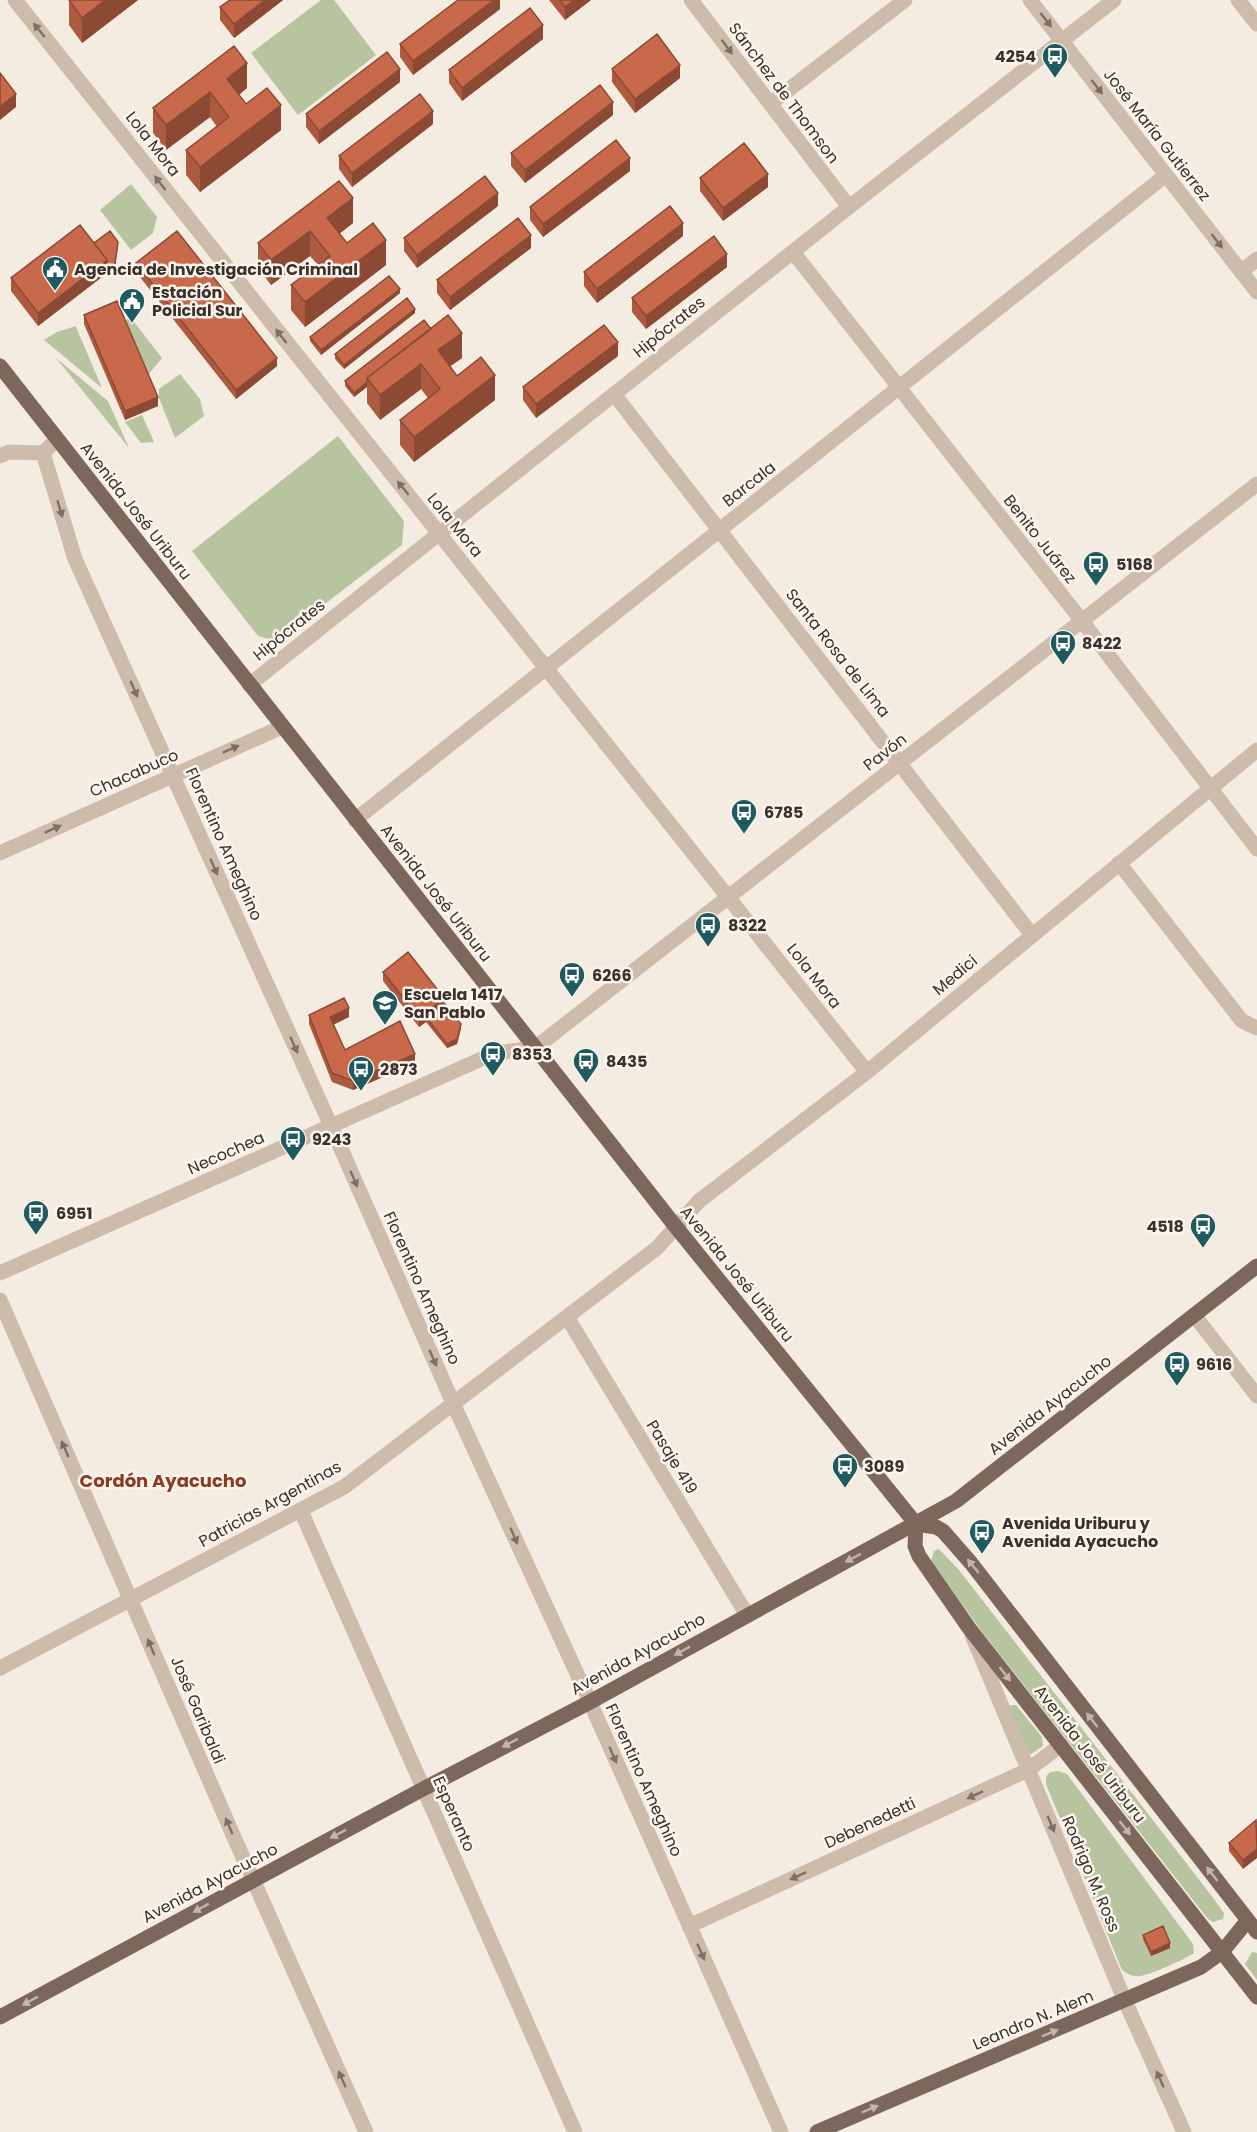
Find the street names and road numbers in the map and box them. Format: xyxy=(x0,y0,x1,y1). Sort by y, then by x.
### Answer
street label: Sánchez de Thomson xyxy=(723,18,845,168)
street label: José María Gutierrez xyxy=(1098,64,1216,206)
street label: Lola Mora xyxy=(120,107,186,181)
street label: Hipócrates xyxy=(628,291,710,363)
street label: Avenida José Uriburu xyxy=(75,437,197,585)
street label: Barcala xyxy=(718,456,780,512)
street label: Lola Mora xyxy=(422,488,488,562)
street label: Benito Juárez xyxy=(998,490,1082,588)
street label: Santa Rosa de Lima xyxy=(780,584,896,722)
street label: Hipócrates xyxy=(248,594,330,666)
street label: Pavón xyxy=(858,728,912,776)
street label: Chacabuco xyxy=(86,743,182,803)
street label: Florentino Ameghino xyxy=(180,764,268,924)
street label: Avenida José Uriburu xyxy=(375,819,497,967)
street label: Lola Mora xyxy=(781,939,847,1013)
street label: Medici xyxy=(928,949,982,1001)
street label: Necochea xyxy=(184,1126,268,1180)
street label: Avenida José Uriburu xyxy=(675,1201,799,1347)
street label: Florentino Ameghino xyxy=(378,1208,466,1368)
street label: Avenida Ayacucho xyxy=(984,1350,1116,1460)
street label: Pasaje 419 xyxy=(641,1416,703,1498)
street label: Patricias Argentinas xyxy=(195,1455,345,1553)
street label: Avenida Ayacucho xyxy=(567,1607,709,1701)
street label: José Garibaldi xyxy=(165,1653,231,1767)
street label: Avenida José Uriburu xyxy=(1029,1680,1151,1828)
street label: Florentino Ameghino xyxy=(600,1700,688,1860)
street label: Esperanto xyxy=(427,1773,481,1855)
street label: Debenedetti xyxy=(821,1792,919,1854)
street label: Rodrigo M. Ross xyxy=(1056,1812,1126,1936)
street label: Avenida Ayacucho xyxy=(138,1838,282,1928)
street label: Leandro N. Alem xyxy=(969,1984,1097,2056)

